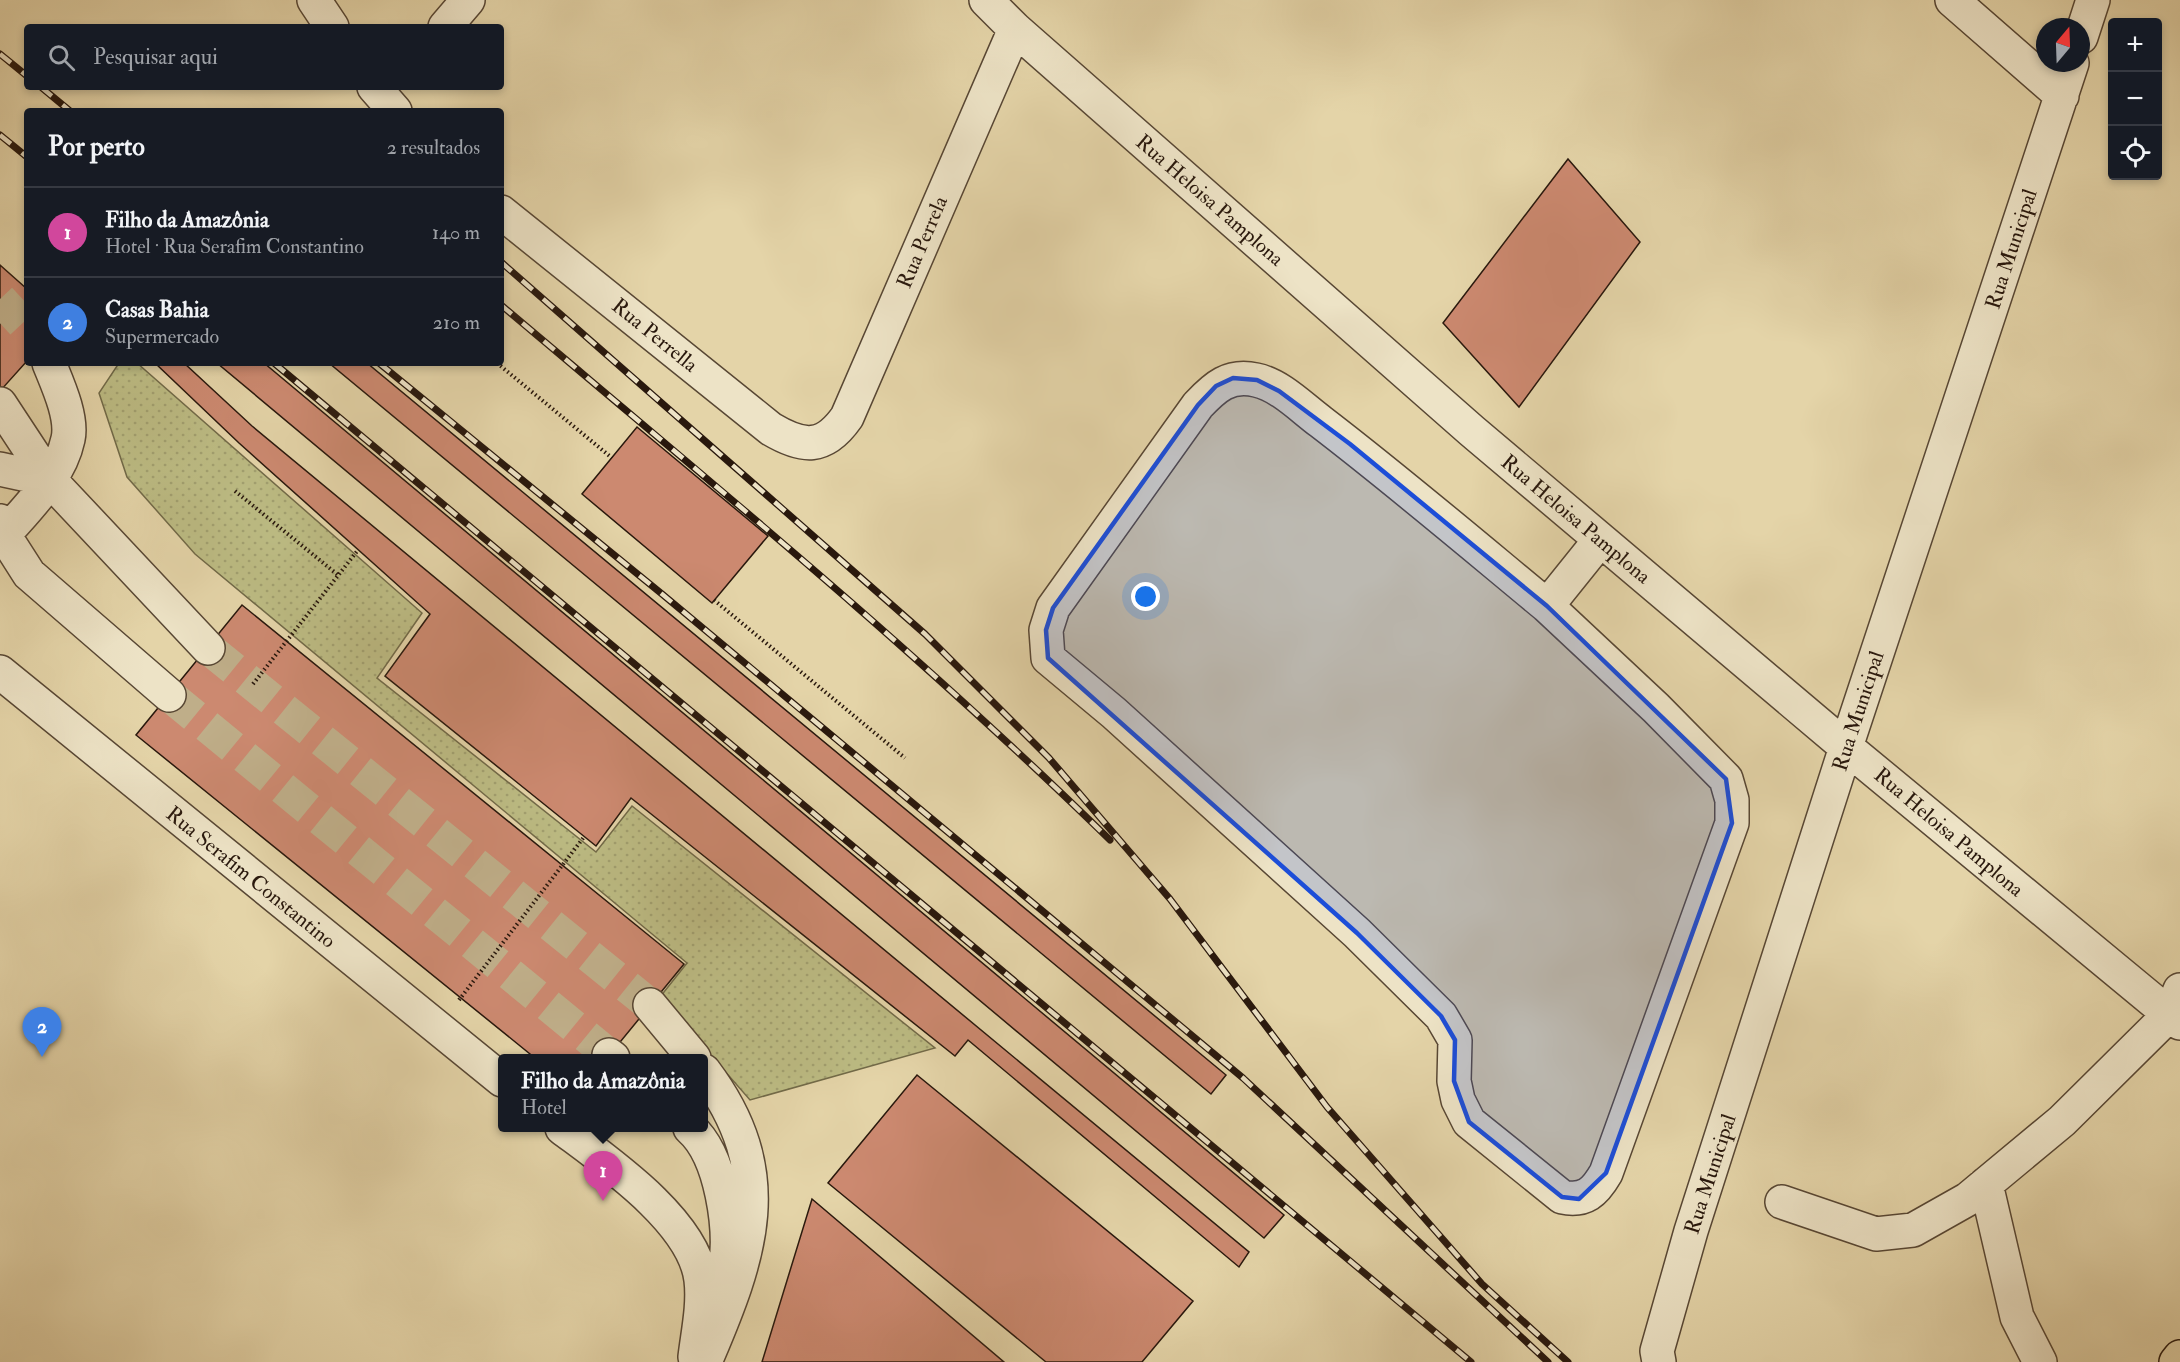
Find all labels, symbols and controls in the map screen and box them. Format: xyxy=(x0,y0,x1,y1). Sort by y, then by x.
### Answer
north arrow xyxy=(2036,18,2090,72)
map controls xyxy=(2108,18,2162,180)
button: + xyxy=(2108,18,2162,72)
search box xyxy=(24,24,504,90)
icon: search xyxy=(45,41,78,74)
text: Pesquisar aqui xyxy=(93,43,218,71)
button: − xyxy=(2108,72,2162,126)
button: locate xyxy=(2108,126,2162,180)
street label: Rua Heloisa Pamplona xyxy=(1130,129,1290,272)
text: Por perto xyxy=(48,131,145,163)
text: 2 resultados xyxy=(387,135,480,160)
street label: Rua Municipal xyxy=(1979,185,2044,313)
street label: Rua Perrela xyxy=(891,192,954,292)
text: Filho da Amazônia xyxy=(105,206,269,234)
text: 1 xyxy=(64,220,71,245)
text: 140 m xyxy=(432,220,480,245)
text: Hotel · Rua Serafim Constantino xyxy=(105,234,364,259)
street label: Rua Perrella xyxy=(606,292,703,379)
text: Casas Bahia xyxy=(105,296,209,324)
text: 2 xyxy=(62,310,73,335)
text: 210 m xyxy=(433,310,480,335)
text: Supermercado xyxy=(105,324,219,349)
street label: Rua Heloisa Pamplona xyxy=(1495,449,1657,590)
your location xyxy=(1131,582,1160,611)
street label: Rua Municipal xyxy=(1826,647,1891,775)
street label: Rua Heloisa Pamplona xyxy=(1868,762,2030,903)
street label: Rua Serafim Constantino xyxy=(160,801,341,954)
pin: 2 xyxy=(22,1008,62,1057)
popup xyxy=(498,1054,708,1132)
text: Filho da Amazônia xyxy=(521,1067,685,1095)
text: Hotel xyxy=(521,1095,567,1120)
street label: Rua Municipal xyxy=(1678,1110,1743,1238)
pin: 1 xyxy=(584,1152,622,1201)

